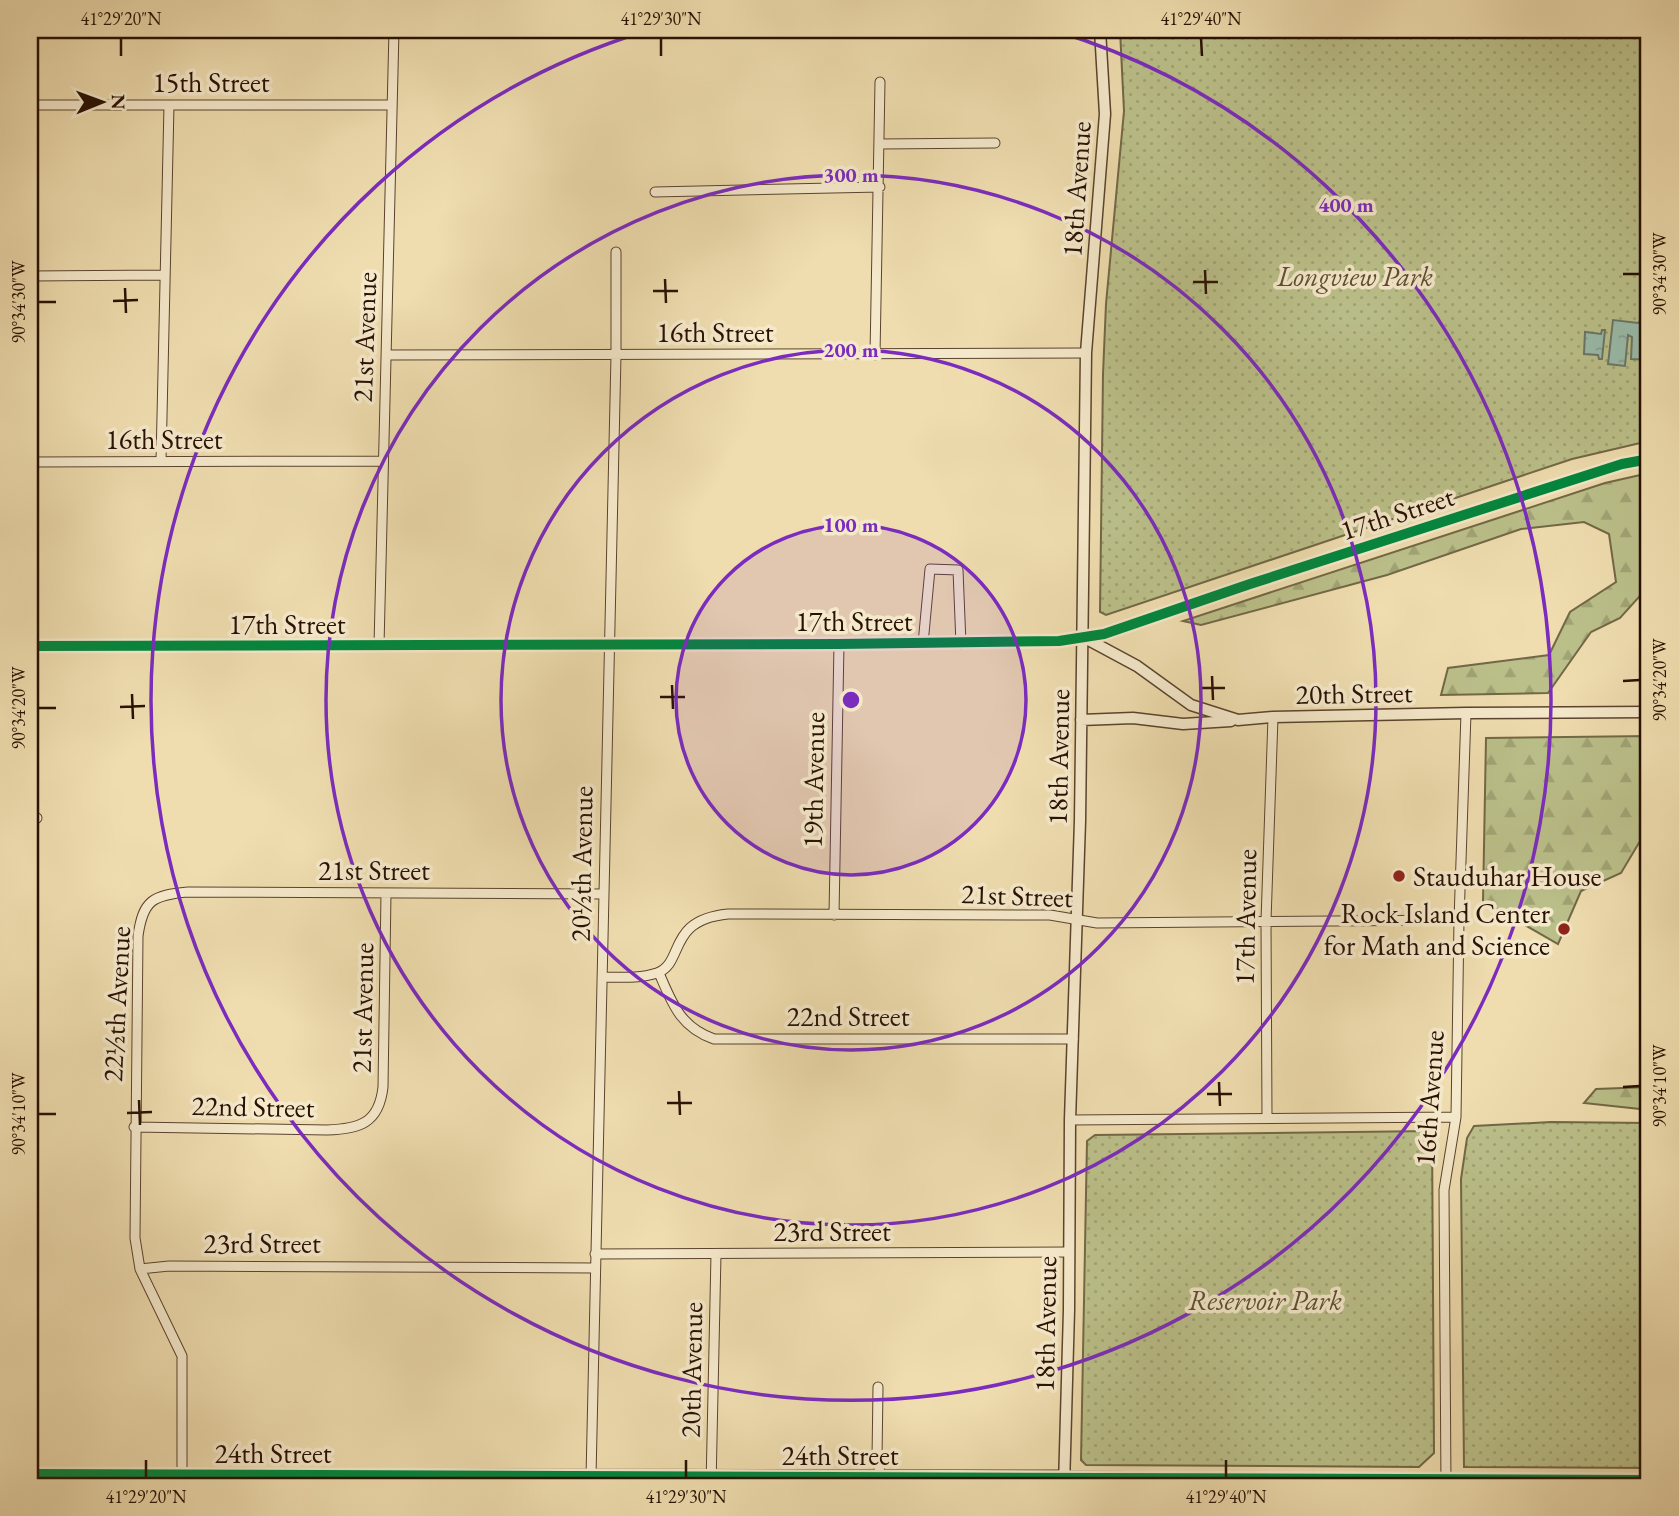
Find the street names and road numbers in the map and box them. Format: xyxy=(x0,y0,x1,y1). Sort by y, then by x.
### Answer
street label: 15th Street xyxy=(152,64,270,100)
street label: 18th Avenue xyxy=(1053,120,1099,258)
street label: 21st Avenue xyxy=(344,271,384,403)
street label: 16th Street xyxy=(656,314,774,350)
street label: 16th Street xyxy=(105,421,223,457)
street label: 17th Street xyxy=(1336,478,1458,548)
street label: 17th Street xyxy=(795,603,913,639)
street label: 17th Street xyxy=(228,606,346,642)
street label: 20th Street xyxy=(1295,674,1413,712)
street label: 18th Avenue xyxy=(1039,689,1077,825)
street label: 19th Avenue xyxy=(794,712,832,848)
street label: 20½th Avenue xyxy=(562,786,600,942)
street label: 17th Avenue xyxy=(1226,849,1264,985)
street label: 21st Street xyxy=(318,852,430,888)
street label: 21st Street xyxy=(960,875,1074,915)
street label: 22½th Avenue xyxy=(94,925,138,1083)
street label: 21st Avenue xyxy=(343,942,381,1074)
street label: 22nd Street xyxy=(787,998,910,1034)
street label: 16th Avenue xyxy=(1406,1029,1452,1167)
street label: 22nd Street xyxy=(191,1087,315,1125)
street label: 23rd Street xyxy=(773,1213,891,1249)
street label: 23rd Street xyxy=(203,1225,321,1261)
street label: 18th Avenue xyxy=(1026,1256,1064,1392)
street label: 20th Avenue xyxy=(672,1302,710,1438)
street label: 24th Street xyxy=(214,1435,332,1471)
street label: 24th Street xyxy=(781,1437,899,1473)

